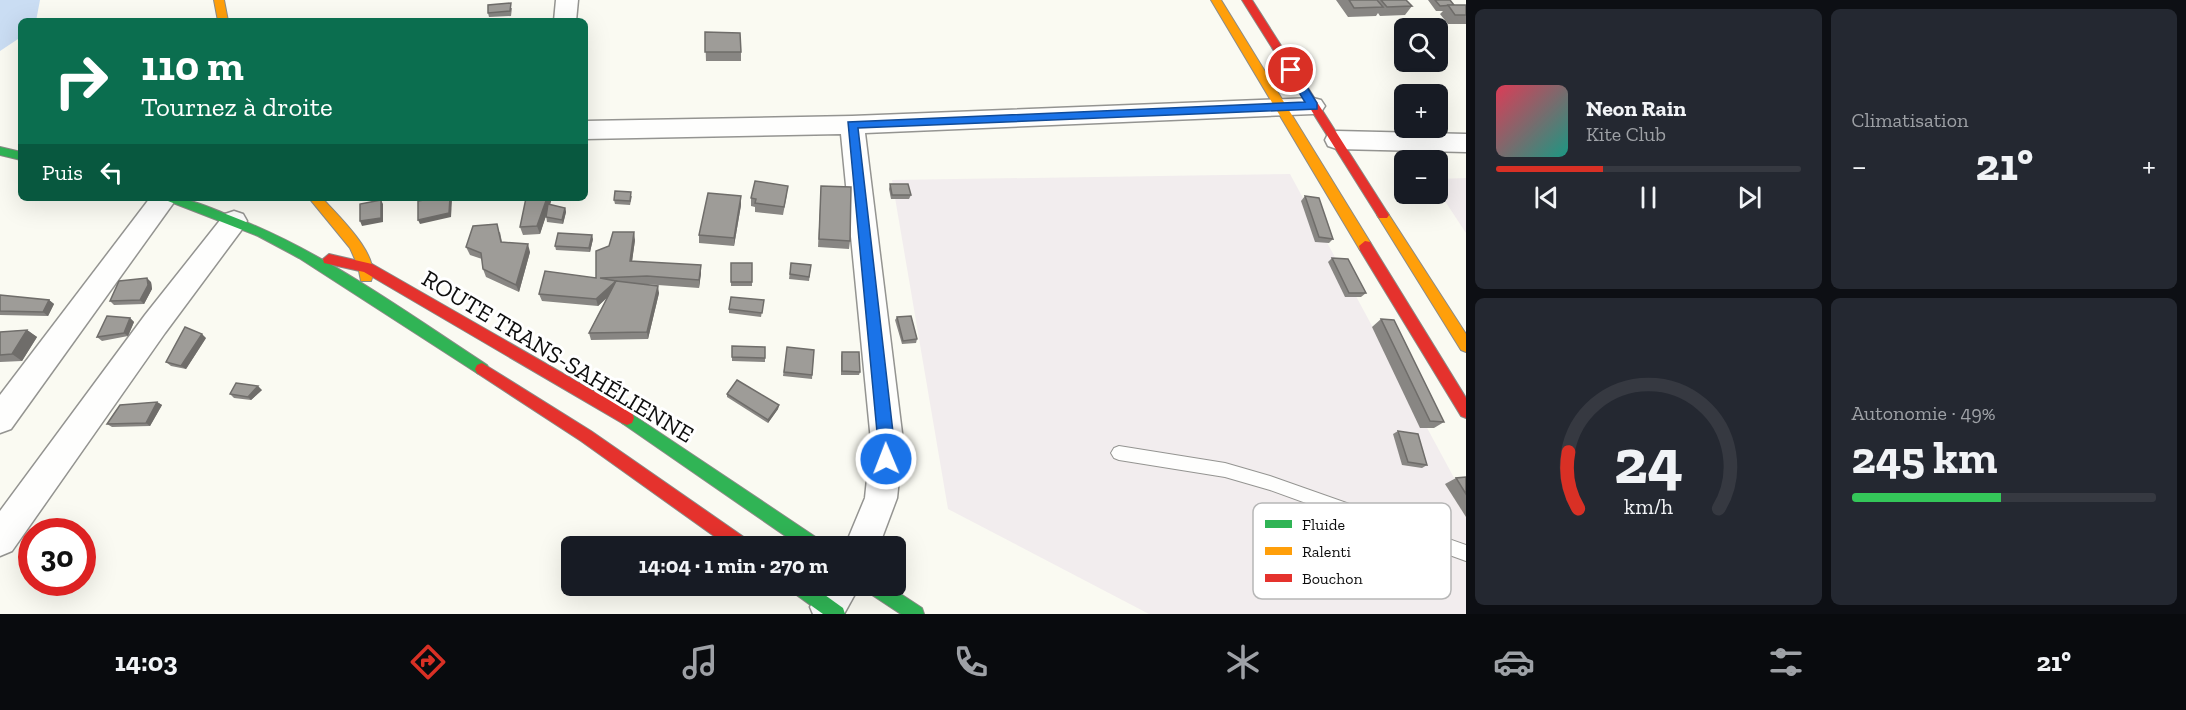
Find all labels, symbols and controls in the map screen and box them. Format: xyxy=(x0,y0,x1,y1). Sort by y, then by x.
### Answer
map controls xyxy=(1394,18,1448,204)
button: search xyxy=(1394,18,1448,72)
text: 110 m xyxy=(141,40,244,91)
icon: right xyxy=(42,42,120,120)
pin xyxy=(1265,44,1316,95)
icon: arrive xyxy=(1274,53,1307,86)
button: + xyxy=(1394,84,1448,138)
text: Tournez à droite xyxy=(141,91,333,123)
text: Neon Rain xyxy=(1586,95,1686,122)
text: Climatisation xyxy=(1852,108,1968,132)
text: Kite Club xyxy=(1586,122,1666,146)
text: 21° xyxy=(1976,138,2033,192)
text: − xyxy=(1852,146,1867,185)
text: + xyxy=(2142,146,2156,185)
button: − xyxy=(1394,150,1448,204)
icon: left xyxy=(95,156,128,189)
text: Puis xyxy=(42,159,83,186)
icon: previous xyxy=(1530,181,1563,214)
icon: pause xyxy=(1632,181,1665,214)
icon: next xyxy=(1733,181,1766,214)
street label: ROUTE TRANS-SAHÉLIENNE xyxy=(417,263,699,449)
text: Autonomie · 49% xyxy=(1852,401,1996,425)
text: 24 xyxy=(1614,424,1683,499)
position arrow xyxy=(854,427,918,491)
text: 245 km xyxy=(1852,431,1998,485)
text: km/h xyxy=(1624,494,1673,519)
legend xyxy=(1253,503,1451,599)
text: Fluide xyxy=(1302,515,1345,534)
speed limit sign: 30 xyxy=(18,518,96,596)
text: Ralenti xyxy=(1302,542,1351,561)
text: 14:04 · 1 min · 270 m xyxy=(639,552,828,579)
text: Bouchon xyxy=(1302,569,1363,588)
icon: directions xyxy=(407,641,449,683)
icon: music xyxy=(679,641,721,683)
icon: phone xyxy=(950,641,992,683)
icon: climate xyxy=(1222,641,1264,683)
icon: car xyxy=(1493,641,1535,683)
icon: filters xyxy=(1765,641,1807,683)
text: 14:03 xyxy=(115,646,178,678)
text: 21° xyxy=(2036,646,2071,678)

